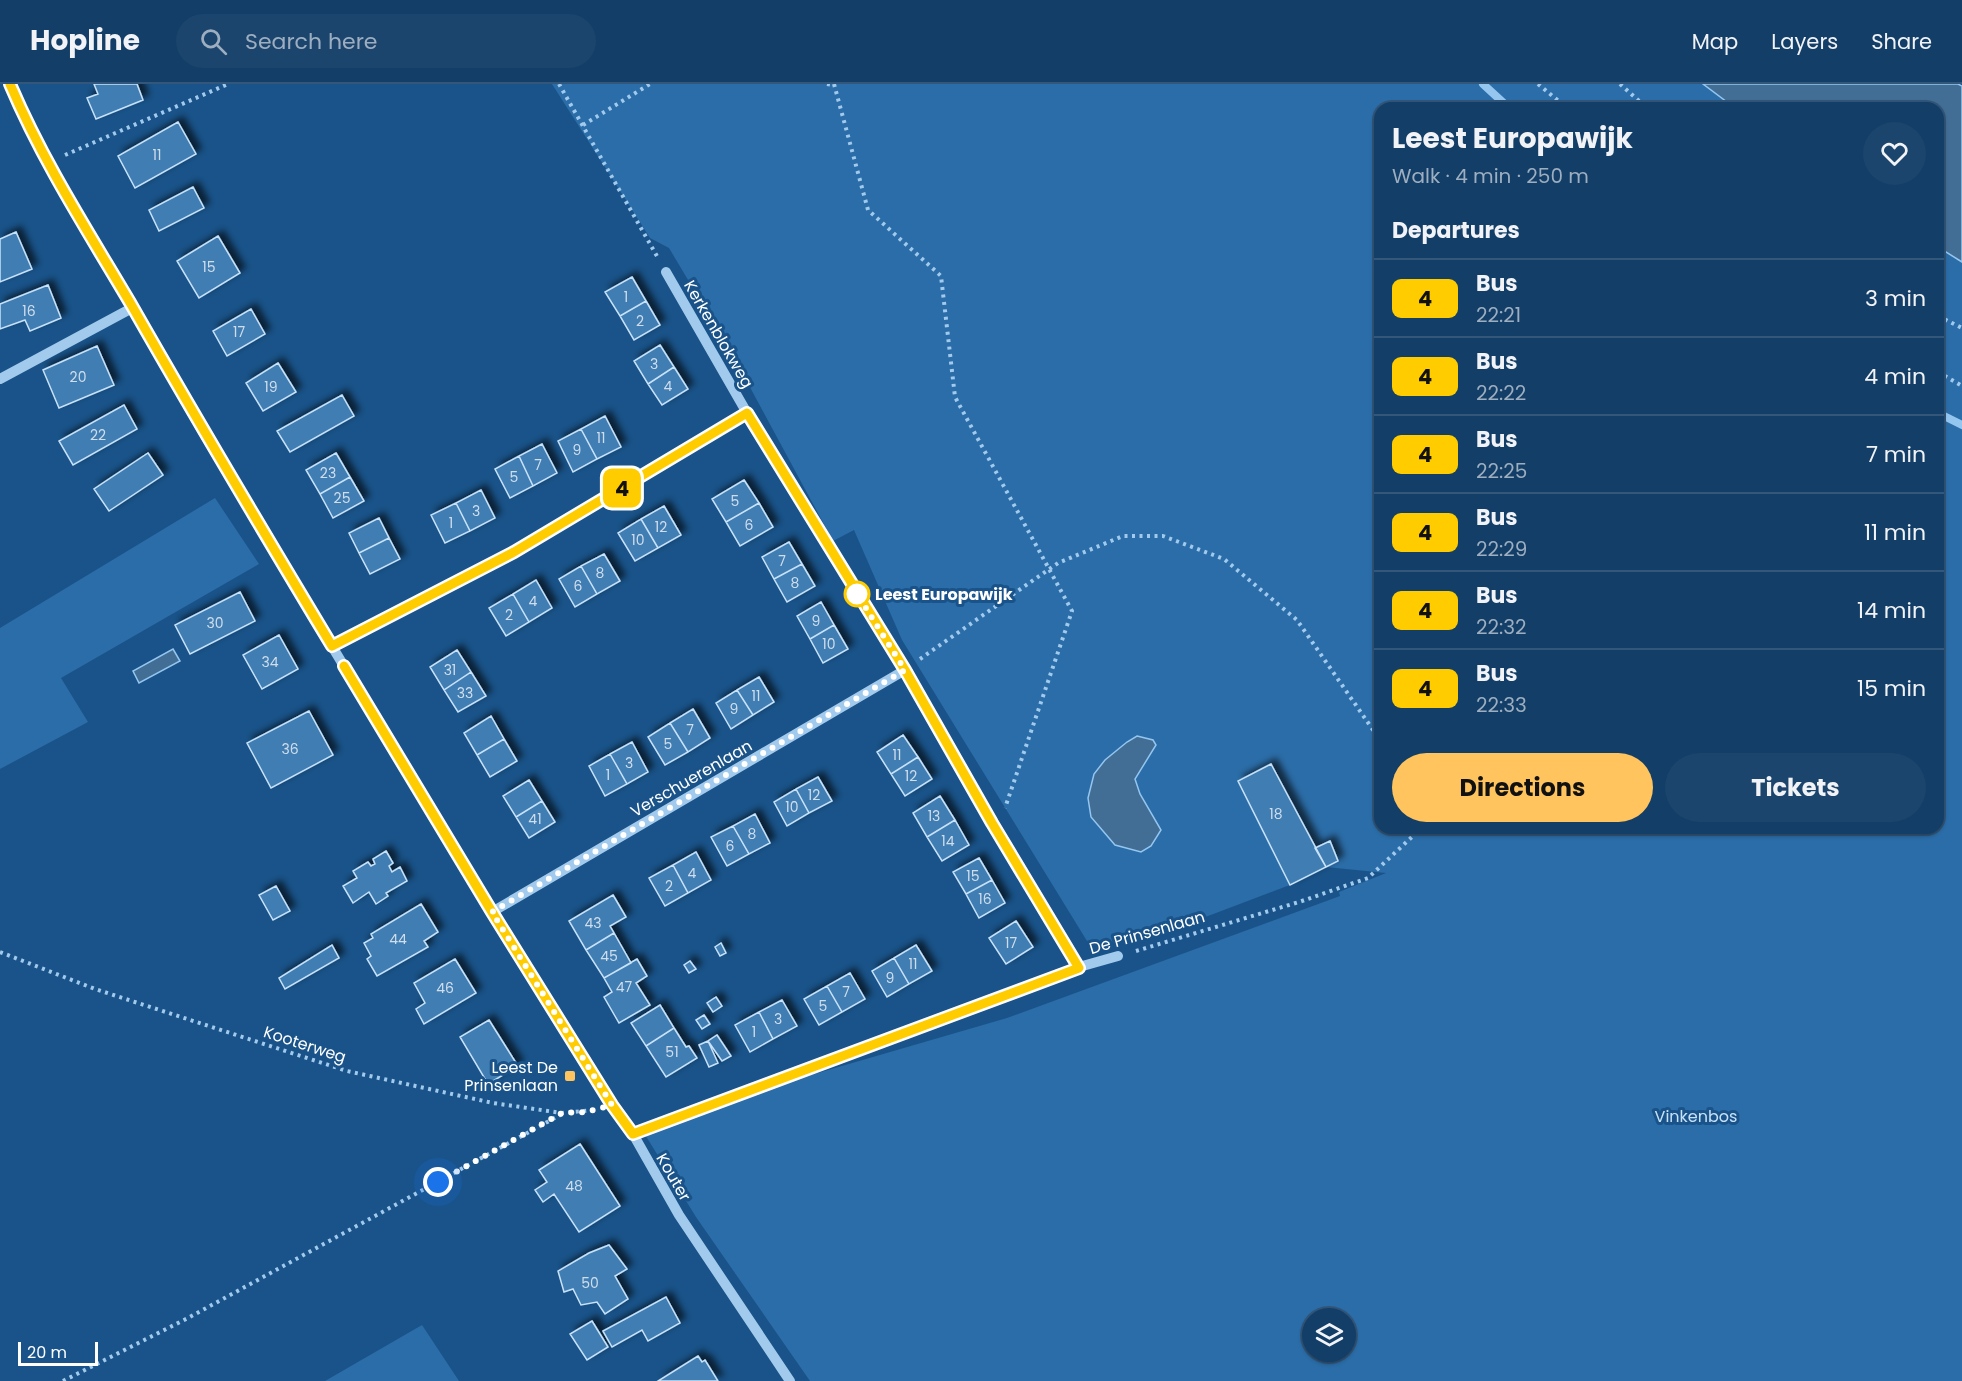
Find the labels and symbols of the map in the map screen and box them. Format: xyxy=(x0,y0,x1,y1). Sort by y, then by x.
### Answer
house number: 11 xyxy=(153,145,161,165)
house number: 15 xyxy=(202,257,216,277)
street label: Kerkenblokweg xyxy=(678,276,759,392)
house number: 1 xyxy=(624,287,628,307)
house number: 16 xyxy=(22,301,36,321)
house number: 2 xyxy=(636,311,644,331)
house number: 17 xyxy=(233,322,245,342)
house number: 3 xyxy=(650,354,658,374)
house number: 20 xyxy=(70,367,86,387)
house number: 4 xyxy=(664,376,673,396)
house number: 19 xyxy=(264,377,278,397)
house number: 22 xyxy=(90,425,106,445)
house number: 11 xyxy=(597,428,605,448)
house number: 9 xyxy=(573,440,581,460)
house number: 7 xyxy=(534,455,542,475)
house number: 23 xyxy=(320,463,336,483)
house number: 5 xyxy=(510,467,518,487)
line badge: 4 xyxy=(602,468,642,508)
house number: 25 xyxy=(334,488,350,508)
house number: 5 xyxy=(731,491,739,511)
house number: 3 xyxy=(472,501,480,521)
house number: 1 xyxy=(449,513,453,533)
house number: 6 xyxy=(745,515,754,535)
house number: 12 xyxy=(655,517,667,537)
house number: 10 xyxy=(631,530,645,550)
house number: 7 xyxy=(778,551,786,571)
house number: 8 xyxy=(596,563,605,583)
house number: 8 xyxy=(791,573,800,593)
house number: 6 xyxy=(574,576,583,596)
marker: Leest Europawijk xyxy=(844,581,870,607)
place label: Leest Europawijk xyxy=(875,583,1013,606)
house number: 4 xyxy=(529,591,538,611)
house number: 2 xyxy=(505,605,513,625)
house number: 9 xyxy=(812,611,820,631)
house number: 30 xyxy=(206,613,224,633)
house number: 10 xyxy=(822,634,836,654)
house number: 34 xyxy=(261,652,279,672)
house number: 31 xyxy=(444,660,456,680)
house number: 33 xyxy=(457,683,473,703)
house number: 11 xyxy=(752,686,760,706)
house number: 9 xyxy=(730,699,738,719)
house number: 7 xyxy=(686,720,694,740)
street label: Verschuerenlaan xyxy=(626,734,756,823)
house number: 5 xyxy=(664,734,672,754)
house number: 36 xyxy=(281,739,299,759)
house number: 11 xyxy=(893,745,901,765)
house number: 3 xyxy=(625,753,633,773)
house number: 1 xyxy=(606,765,610,785)
house number: 12 xyxy=(905,766,917,786)
house number: 12 xyxy=(808,785,820,805)
house number: 10 xyxy=(785,797,799,817)
house number: 18 xyxy=(1269,804,1283,824)
house number: 13 xyxy=(928,806,940,826)
house number: 41 xyxy=(528,809,542,829)
house number: 8 xyxy=(748,824,757,844)
house number: 14 xyxy=(941,831,955,851)
house number: 6 xyxy=(726,836,735,856)
house number: 4 xyxy=(688,863,697,883)
house number: 15 xyxy=(966,866,980,886)
house number: 2 xyxy=(665,876,673,896)
house number: 16 xyxy=(978,889,992,909)
street label: De Prinsenlaan xyxy=(1087,905,1208,960)
house number: 43 xyxy=(584,913,602,933)
house number: 44 xyxy=(389,929,407,949)
house number: 17 xyxy=(1005,933,1017,953)
house number: 45 xyxy=(600,946,618,966)
house number: 11 xyxy=(909,954,917,974)
house number: 9 xyxy=(886,968,894,988)
house number: 47 xyxy=(616,977,633,997)
house number: 46 xyxy=(436,978,454,998)
house number: 7 xyxy=(842,982,850,1002)
house number: 5 xyxy=(819,996,827,1016)
house number: 3 xyxy=(774,1009,782,1029)
street label: Kooterweg xyxy=(261,1020,349,1069)
house number: 1 xyxy=(752,1022,756,1042)
house number: 51 xyxy=(665,1042,679,1062)
place label: Leest De Prinsenlaan xyxy=(464,1056,558,1097)
marker: Leest De Prinsenlaan xyxy=(563,1069,577,1083)
park label: Vinkenbos xyxy=(1655,1105,1737,1128)
street label: Kouter xyxy=(651,1149,696,1205)
your location xyxy=(423,1167,453,1197)
house number: 48 xyxy=(565,1176,583,1196)
house number: 50 xyxy=(581,1273,599,1293)
scale bar xyxy=(18,1339,98,1366)

